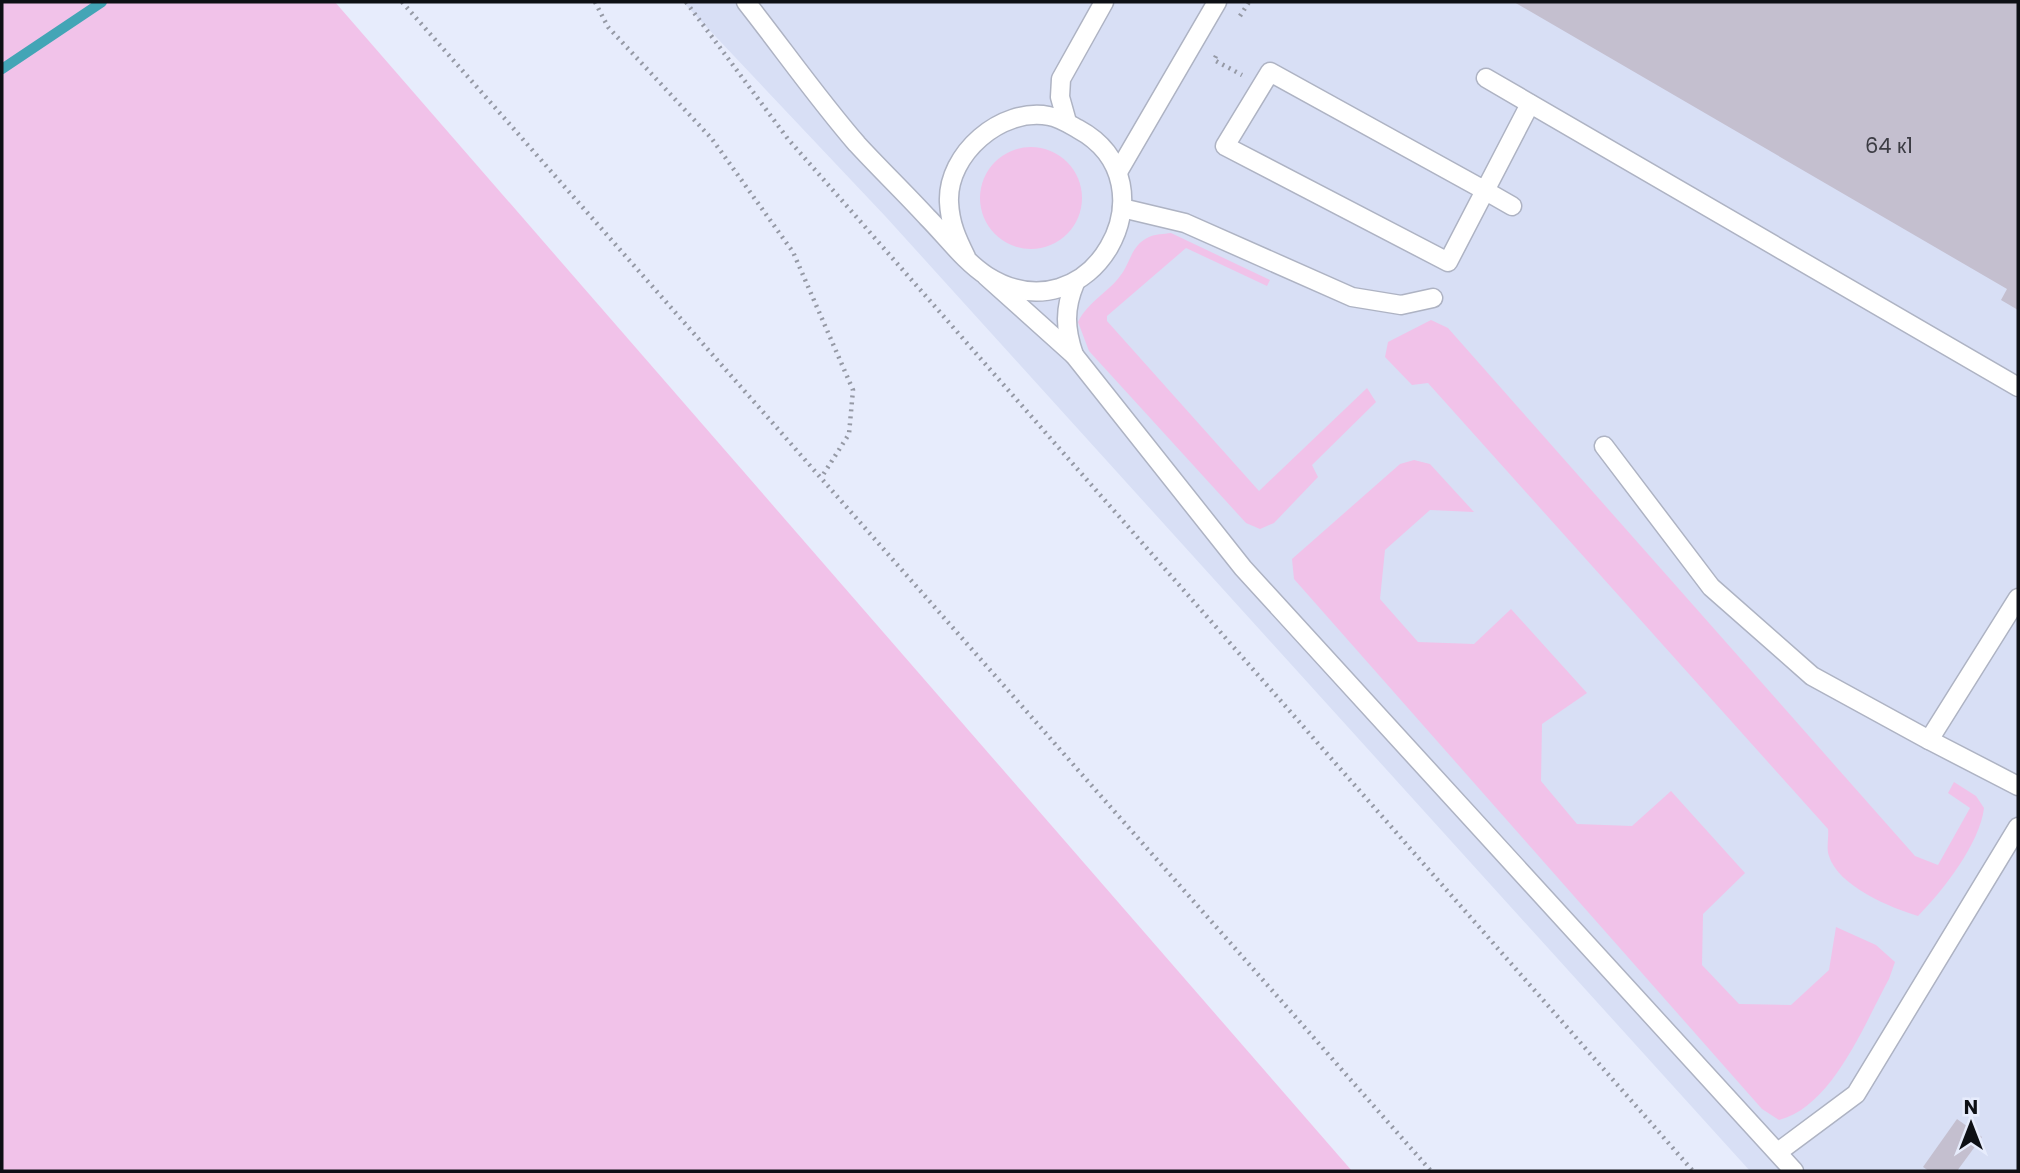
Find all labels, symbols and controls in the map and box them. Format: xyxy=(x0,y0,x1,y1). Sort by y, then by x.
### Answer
house number: 64 к1 xyxy=(1865,131,1913,160)
north arrow xyxy=(1936,1089,2006,1159)
text: N xyxy=(1964,1094,1978,1121)

